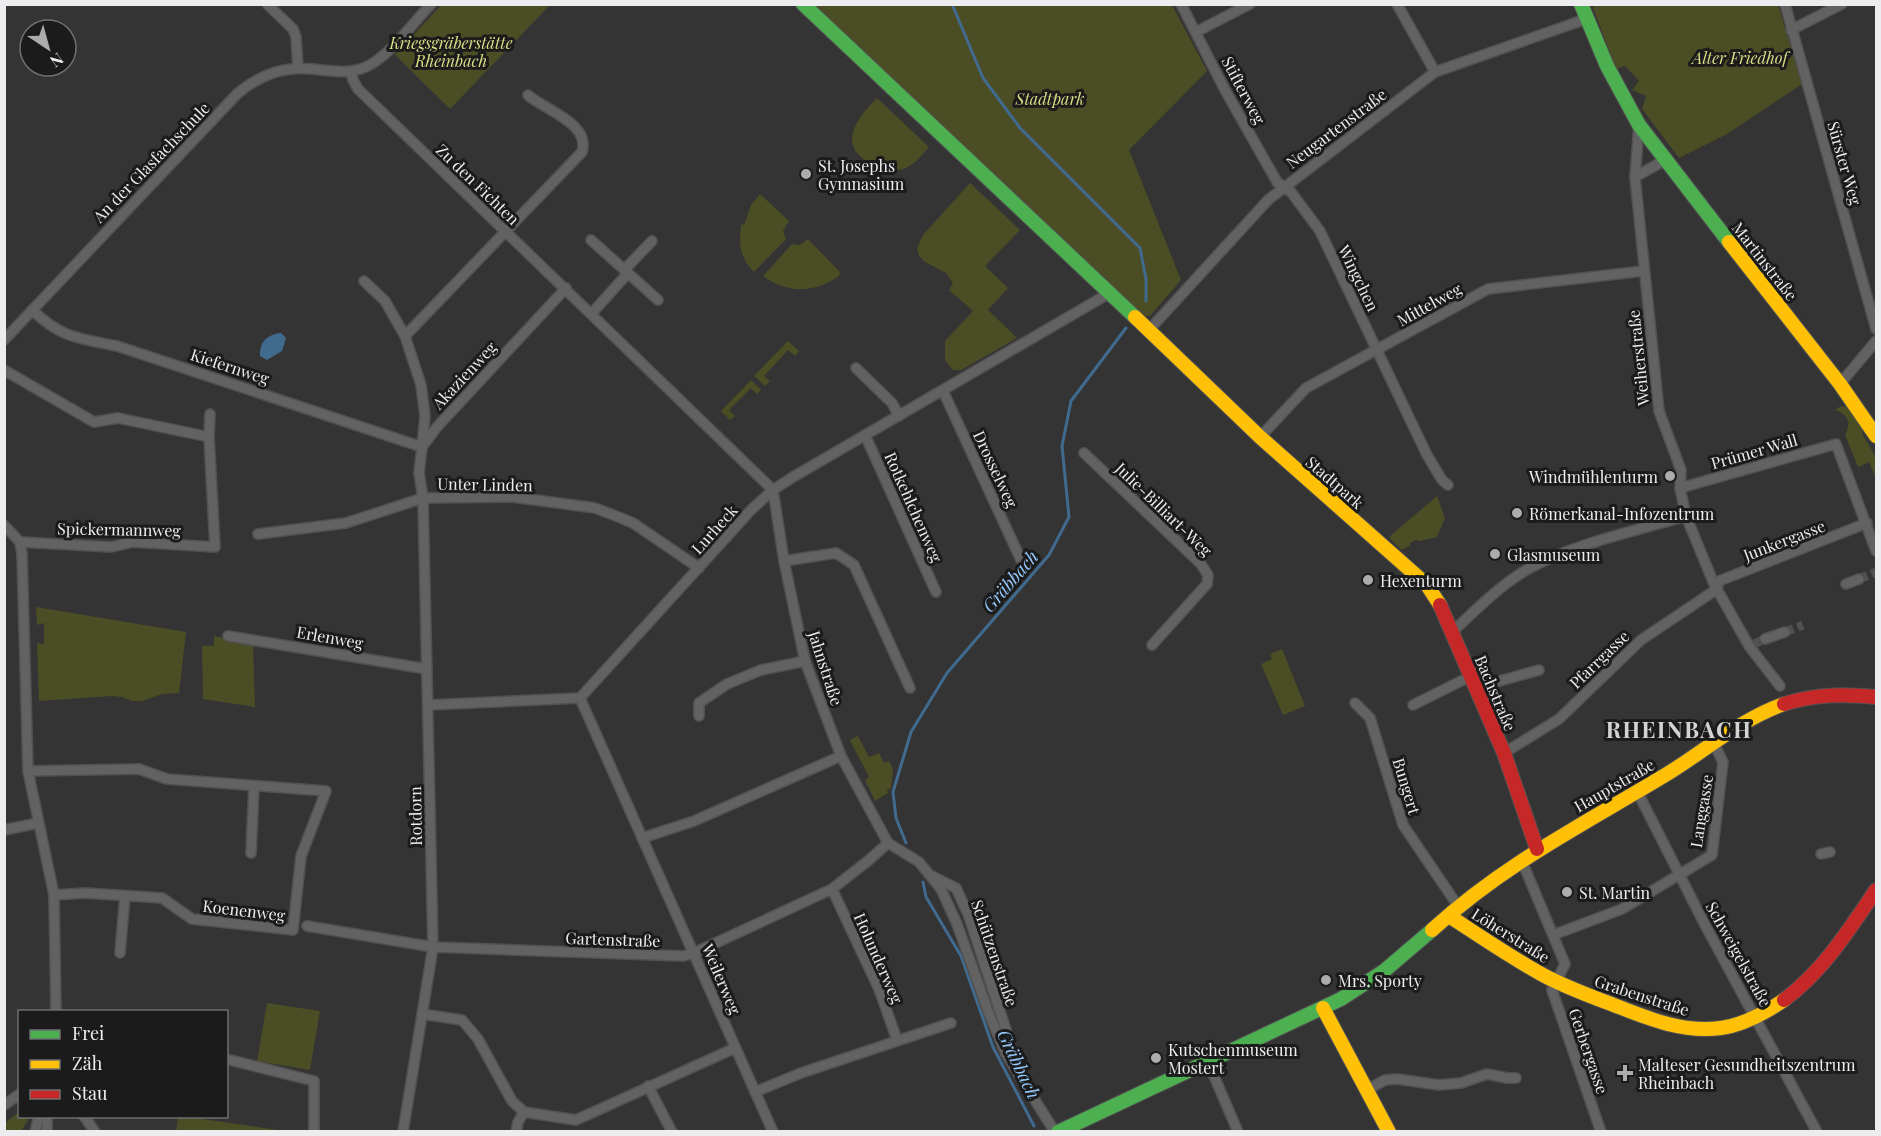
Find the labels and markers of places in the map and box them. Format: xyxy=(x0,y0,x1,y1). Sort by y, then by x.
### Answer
place label: St. Josephs Gymnasium xyxy=(818,155,904,194)
marker: St. Josephs Gymnasium xyxy=(799,167,813,181)
place label: Windmühlenturm xyxy=(1528,466,1658,487)
marker: Windmühlenturm xyxy=(1663,469,1677,483)
place label: Römerkanal-Infozentrum xyxy=(1529,503,1714,524)
marker: Römerkanal-Infozentrum xyxy=(1510,506,1524,520)
place label: Glasmuseum xyxy=(1507,544,1600,565)
marker: Glasmuseum xyxy=(1488,547,1502,561)
place label: Hexenturm xyxy=(1380,570,1462,591)
marker: Hexenturm xyxy=(1361,573,1375,587)
place label: St. Martin xyxy=(1579,882,1651,903)
marker: St. Martin xyxy=(1560,885,1574,899)
place label: Mrs. Sporty xyxy=(1338,970,1422,991)
marker: Mrs. Sporty xyxy=(1319,973,1333,987)
place label: Kutschenmuseum Mostert xyxy=(1168,1039,1298,1078)
marker: Kutschenmuseum Mostert xyxy=(1149,1051,1163,1065)
place label: Malteser Gesundheitszentrum Rheinbach xyxy=(1638,1054,1855,1093)
marker: Malteser Gesundheitszentrum Rheinbach xyxy=(1616,1064,1634,1082)

